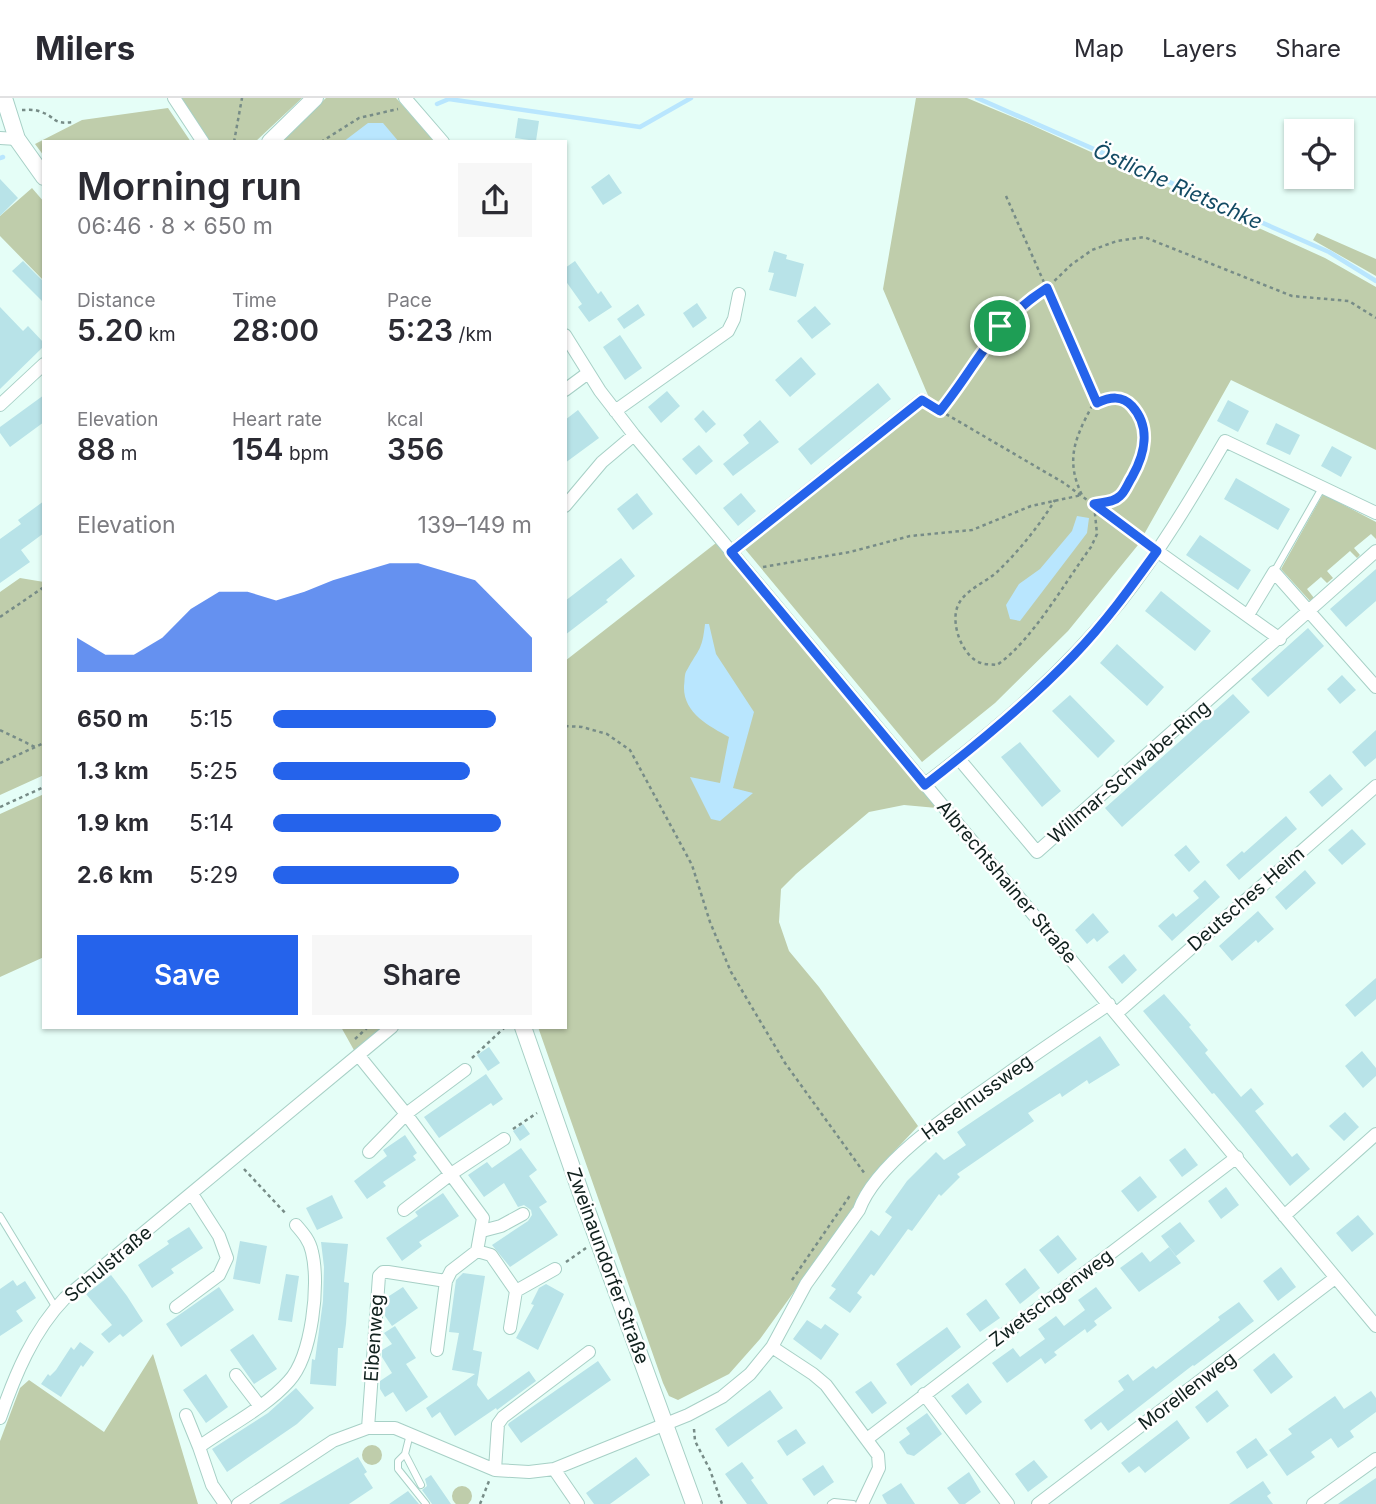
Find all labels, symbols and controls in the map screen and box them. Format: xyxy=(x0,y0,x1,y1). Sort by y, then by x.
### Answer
text: Milers xyxy=(35,28,135,68)
text: Map xyxy=(1074,34,1124,63)
text: Layers xyxy=(1162,34,1237,63)
text: Share xyxy=(1275,34,1341,63)
map controls xyxy=(1284,119,1354,189)
button: locate xyxy=(1284,119,1354,189)
water label: Östliche Rietschke xyxy=(1089,137,1267,235)
text: Morning run xyxy=(77,163,302,209)
button: share xyxy=(458,163,532,237)
text: 06:46 · 8 × 650 m xyxy=(77,212,273,240)
text: Distance xyxy=(77,289,155,312)
text: Time xyxy=(232,289,277,312)
text: Pace xyxy=(387,289,432,312)
pin xyxy=(970,296,1030,356)
icon: arrive xyxy=(981,307,1019,345)
text: 5.20 xyxy=(77,312,143,348)
text: 28:00 xyxy=(232,312,319,348)
text: 5:23 xyxy=(387,312,453,348)
text: km xyxy=(143,323,176,346)
text: /km xyxy=(453,323,492,346)
text: Elevation xyxy=(77,408,158,431)
text: Heart rate xyxy=(232,408,322,431)
text: kcal xyxy=(387,408,423,431)
text: 88 xyxy=(77,431,115,467)
text: 154 xyxy=(232,431,284,467)
text: 356 xyxy=(387,431,444,467)
text: m xyxy=(115,442,137,465)
text: bpm xyxy=(284,442,329,465)
text: Elevation xyxy=(77,511,176,539)
text: 139–149 m xyxy=(418,511,532,539)
street label: Willmar-Schwabe-Ring xyxy=(1043,696,1215,848)
text: 650 m xyxy=(77,705,149,733)
text: 5:15 xyxy=(189,705,233,733)
text: 1.3 km xyxy=(77,757,149,785)
text: 5:25 xyxy=(189,757,238,785)
street label: Albrechtshainer Straße xyxy=(932,796,1082,968)
text: 1.9 km xyxy=(77,809,149,837)
text: 5:14 xyxy=(189,809,234,837)
street label: Deutsches Heim xyxy=(1183,842,1309,956)
text: 2.6 km xyxy=(77,861,153,889)
text: 5:29 xyxy=(189,861,238,889)
button: Save xyxy=(77,935,298,1015)
button: Share xyxy=(312,935,532,1015)
street label: Haselnussweg xyxy=(917,1049,1037,1145)
street label: Zweinaundorfer Straße xyxy=(562,1165,654,1367)
street label: Schulstraße xyxy=(60,1221,156,1307)
street label: Zwetschgenweg xyxy=(985,1244,1117,1352)
street label: Eibenweg xyxy=(359,1293,389,1383)
street label: Morellenweg xyxy=(1134,1347,1240,1435)

